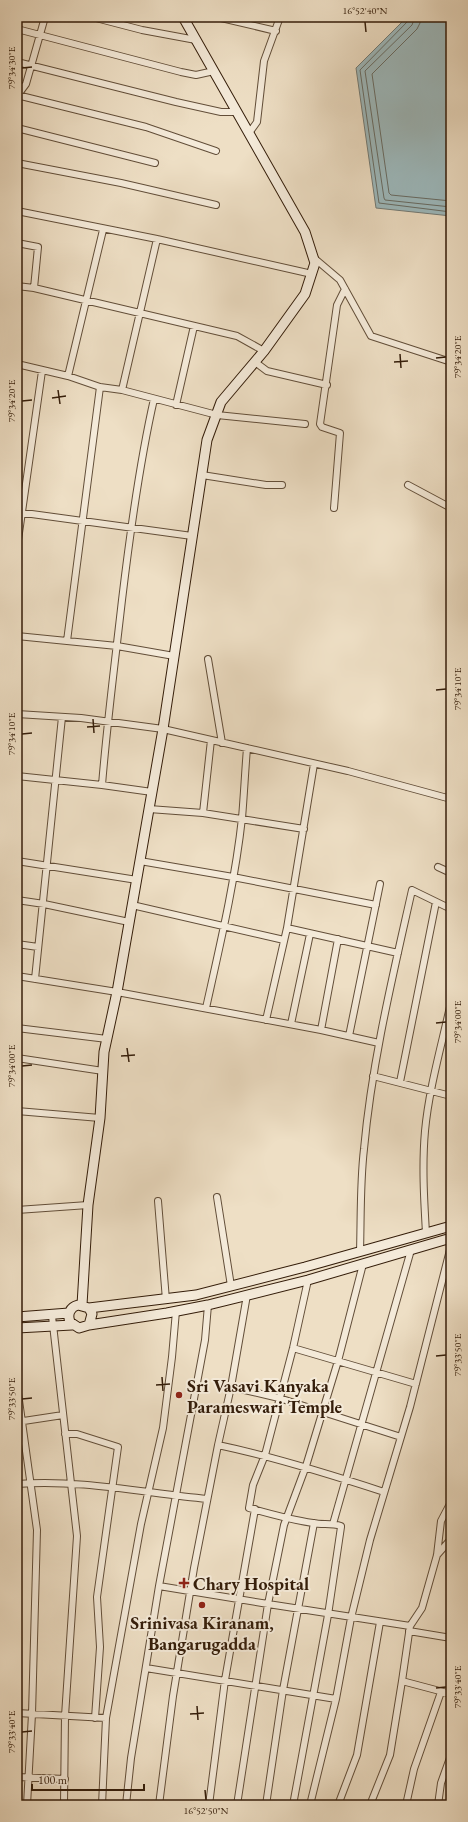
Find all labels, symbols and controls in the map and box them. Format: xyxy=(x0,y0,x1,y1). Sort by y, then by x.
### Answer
text: 16°52'40"N xyxy=(343,4,388,17)
text: 79°34'30"E xyxy=(5,46,18,89)
text: 79°34'20"E xyxy=(451,335,464,378)
text: 79°34'20"E xyxy=(5,379,18,422)
text: 79°34'10"E xyxy=(451,667,464,710)
text: 79°34'10"E xyxy=(5,712,18,755)
text: 79°34'00"E xyxy=(451,1000,464,1043)
text: 79°34'00"E xyxy=(5,1044,18,1087)
text: 79°33'50"E xyxy=(451,1333,464,1376)
place label: Sri Vasavi Kanyaka Parameswari Temple xyxy=(187,1374,343,1418)
text: 79°33'50"E xyxy=(5,1377,18,1420)
marker: Sri Vasavi Kanyaka Parameswari Temple xyxy=(174,1390,184,1400)
place label: Chary Hospital xyxy=(193,1572,309,1595)
marker: Chary Hospital xyxy=(178,1577,190,1589)
marker: Srinivasa Kiranam, Bangarugadda xyxy=(197,1600,207,1610)
place label: Srinivasa Kiranam, Bangarugadda xyxy=(130,1611,274,1655)
text: 79°33'40"E xyxy=(451,1665,464,1708)
text: 79°33'40"E xyxy=(5,1710,18,1753)
scale bar xyxy=(32,1766,144,1792)
text: 100 m xyxy=(38,1772,68,1788)
text: 16°52'50"N xyxy=(184,1804,229,1817)

